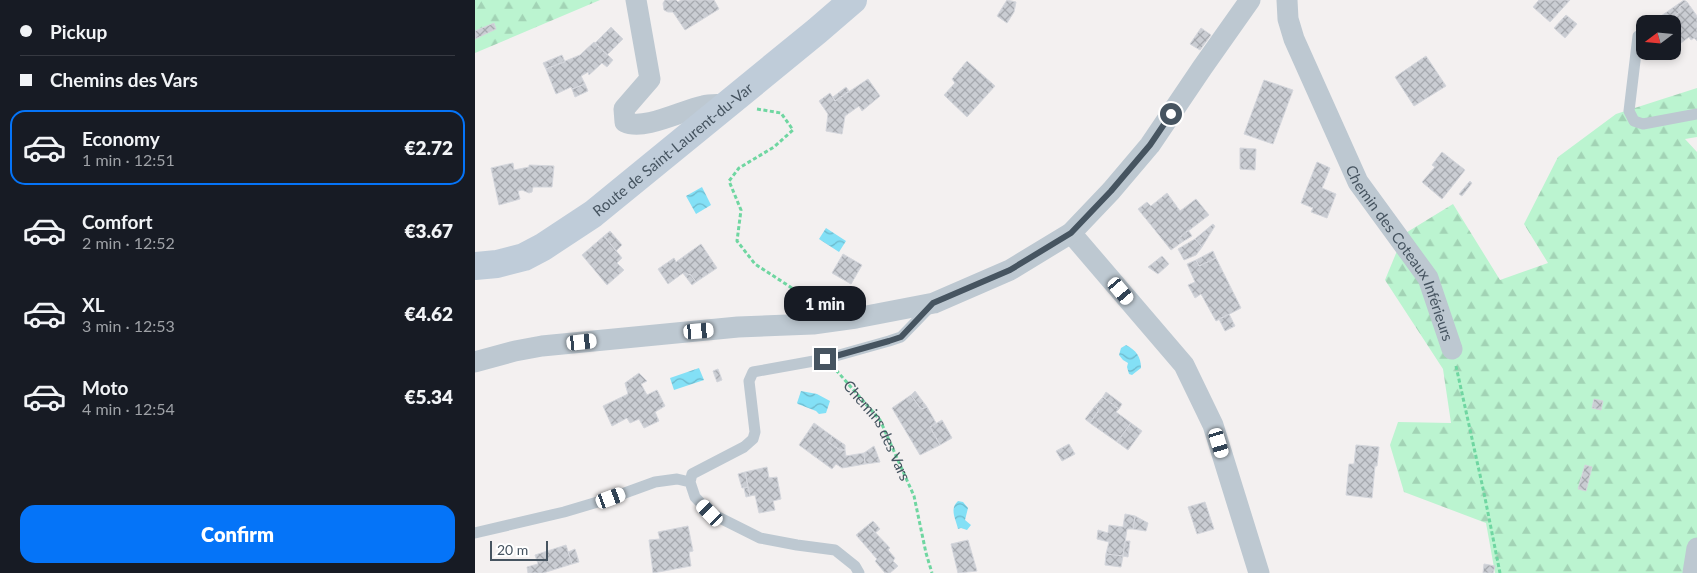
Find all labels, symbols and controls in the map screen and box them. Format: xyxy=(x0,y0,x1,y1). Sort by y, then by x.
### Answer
north arrow xyxy=(1636,15,1681,60)
map controls xyxy=(1636,15,1681,60)
text: Pickup xyxy=(50,20,107,43)
text: Chemins des Vars xyxy=(50,68,198,91)
street label: Route de Saint-Laurent-du-Var xyxy=(589,78,756,220)
route start xyxy=(1160,103,1182,125)
icon: car xyxy=(22,125,67,170)
text: Economy xyxy=(82,127,160,150)
text: €2.72 xyxy=(404,136,453,159)
text: 1 min · 12:51 xyxy=(82,150,175,169)
street label: Chemin des Coteaux Inférieurs xyxy=(1343,162,1458,343)
icon: car xyxy=(22,208,67,253)
text: Comfort xyxy=(82,210,153,233)
text: €3.67 xyxy=(404,219,453,242)
text: 2 min · 12:52 xyxy=(82,233,175,252)
car xyxy=(1105,275,1136,307)
callout: 1 min xyxy=(784,286,866,322)
icon: car xyxy=(22,291,67,336)
text: XL xyxy=(82,293,105,316)
text: 1 min xyxy=(805,294,845,313)
text: €4.62 xyxy=(404,302,453,325)
text: 3 min · 12:53 xyxy=(82,316,175,335)
car xyxy=(683,322,714,340)
car xyxy=(566,333,597,351)
route end xyxy=(814,348,836,370)
icon: car xyxy=(22,374,67,419)
text: Moto xyxy=(82,376,128,399)
street label: Chemins des Vars xyxy=(840,376,915,483)
text: €5.34 xyxy=(404,385,453,408)
text: 4 min · 12:54 xyxy=(82,399,175,418)
car xyxy=(1207,426,1230,460)
car xyxy=(594,486,627,510)
car xyxy=(694,497,725,529)
button: Confirm xyxy=(20,505,455,563)
scale bar xyxy=(490,538,547,561)
text: 20 m xyxy=(497,541,528,558)

